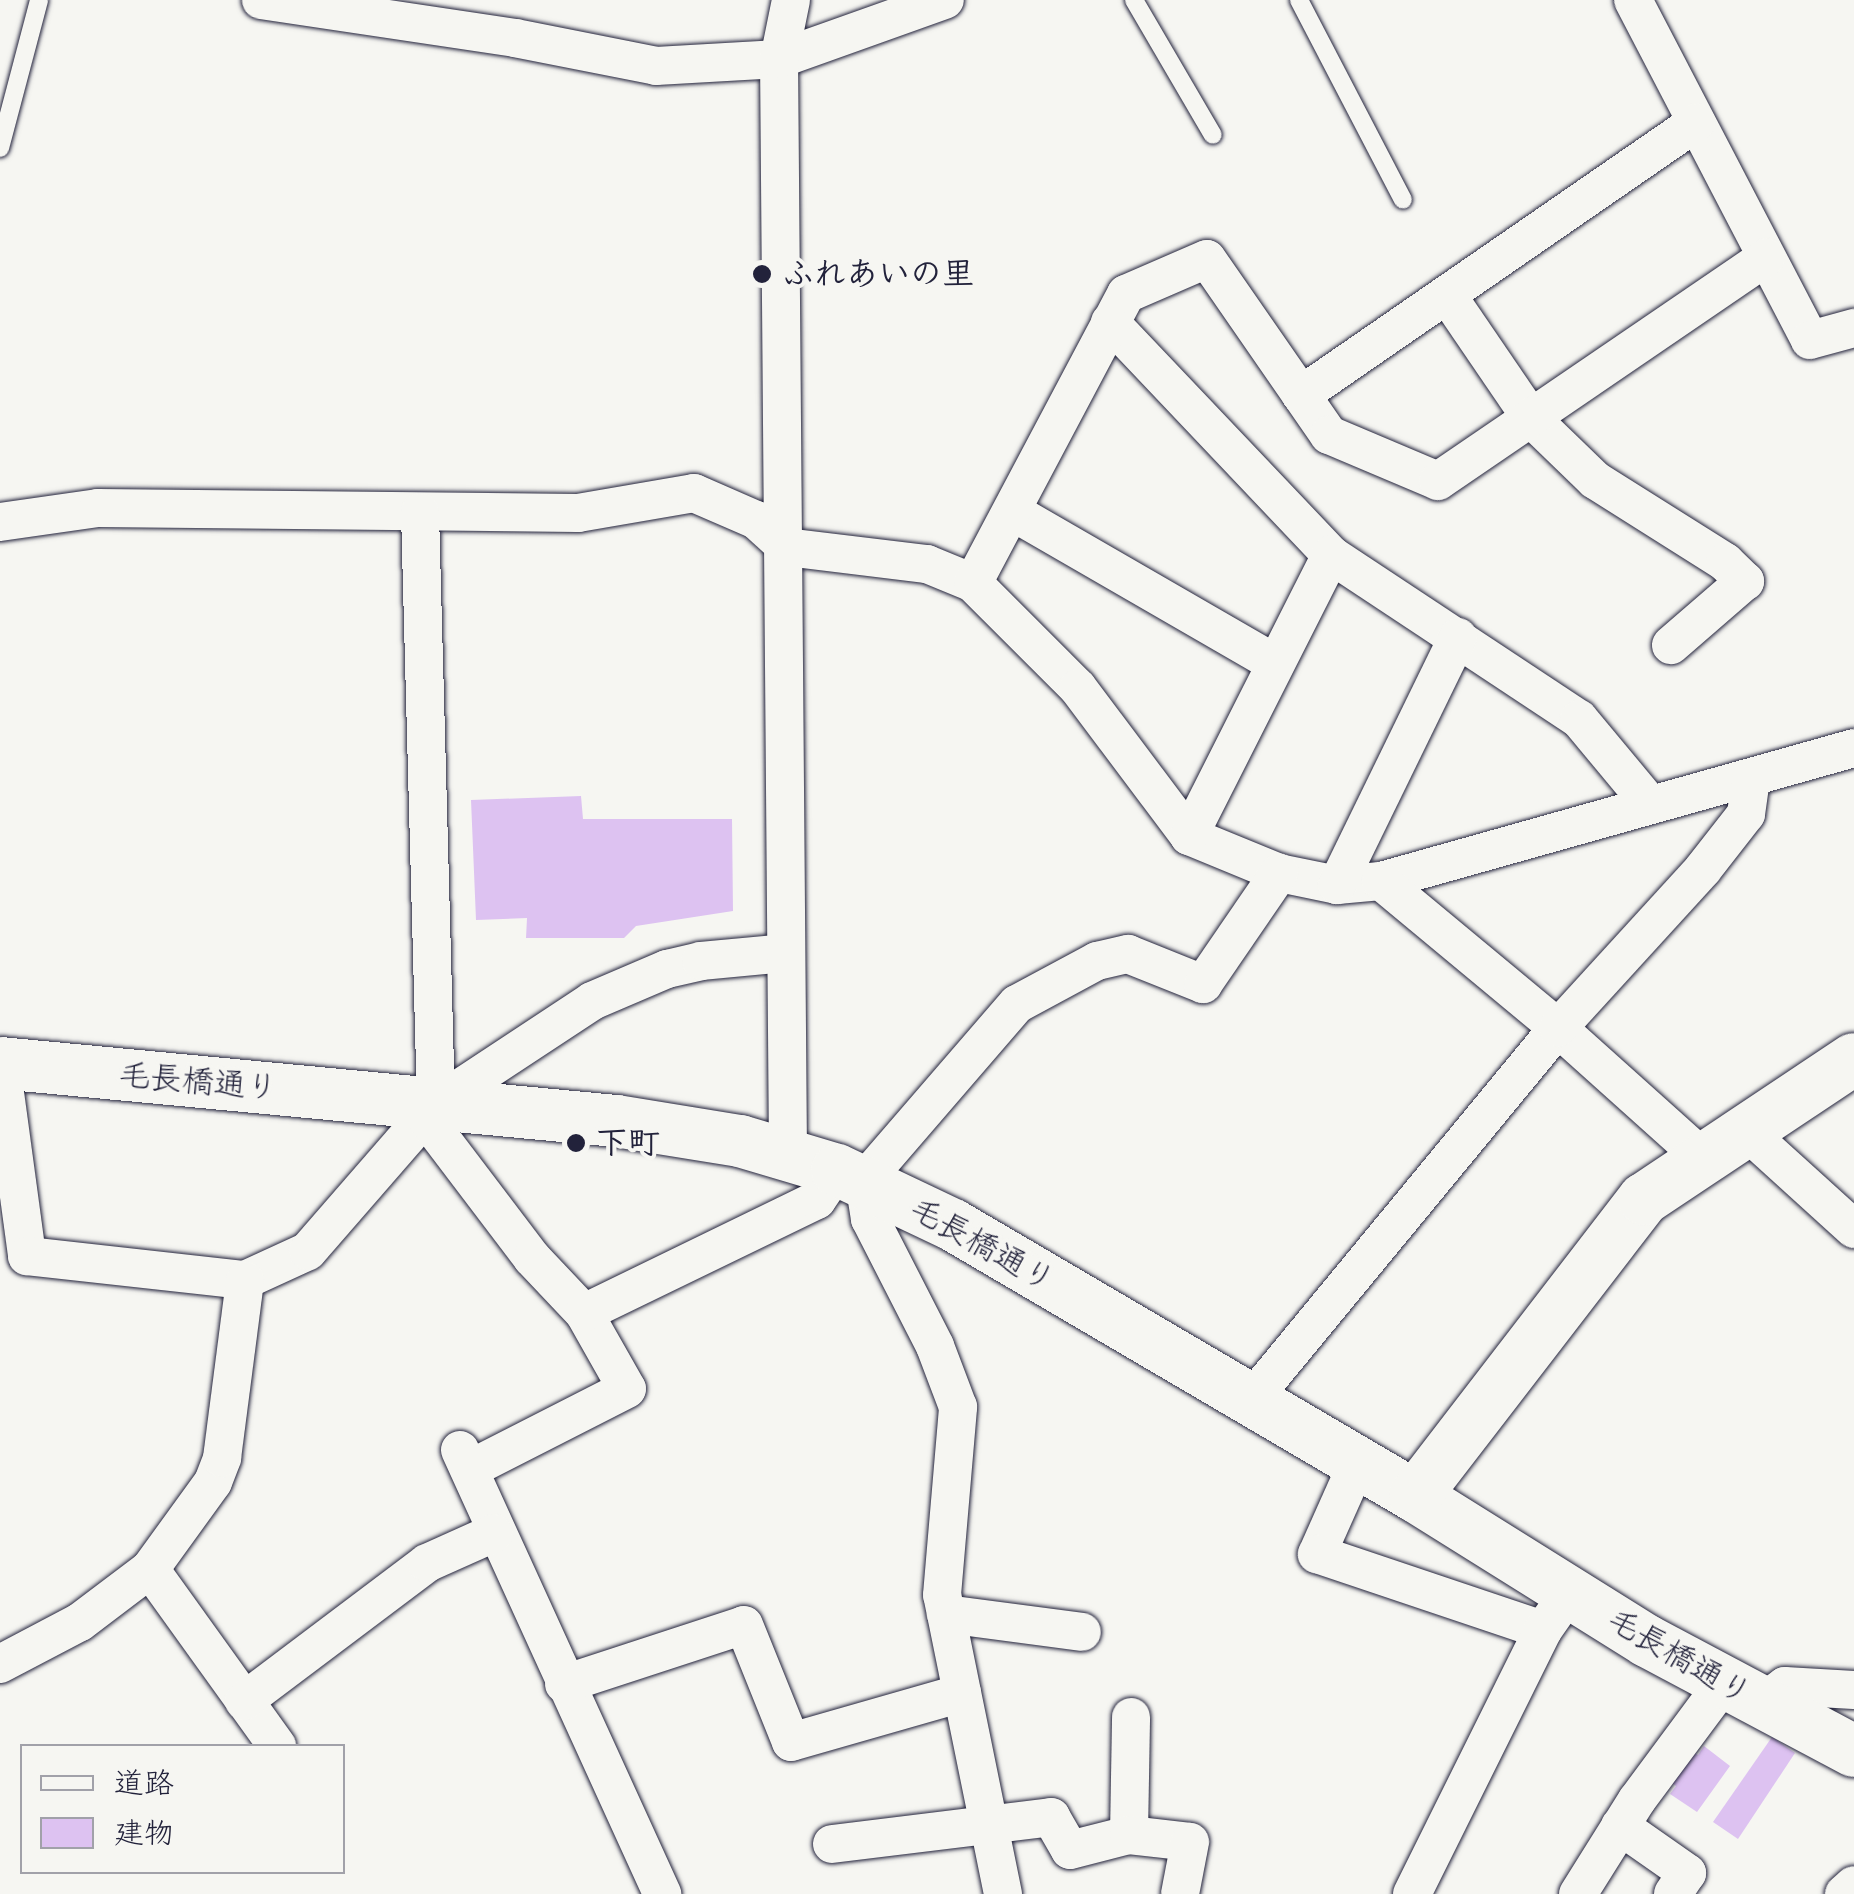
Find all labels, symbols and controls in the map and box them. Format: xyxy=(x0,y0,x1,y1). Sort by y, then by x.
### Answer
place label: ふれあいの里 xyxy=(782,255,974,293)
marker: ふれあいの里 xyxy=(751,263,773,285)
street label: 毛長橋通り xyxy=(117,1056,279,1108)
place label: 下町 xyxy=(596,1124,660,1162)
marker: 下町 xyxy=(565,1132,587,1154)
street label: 毛長橋通り xyxy=(903,1189,1061,1301)
street label: 毛長橋通り xyxy=(1600,1600,1758,1714)
legend xyxy=(20,1744,345,1874)
text: 道路 xyxy=(114,1756,174,1810)
text: 建物 xyxy=(114,1806,174,1860)

